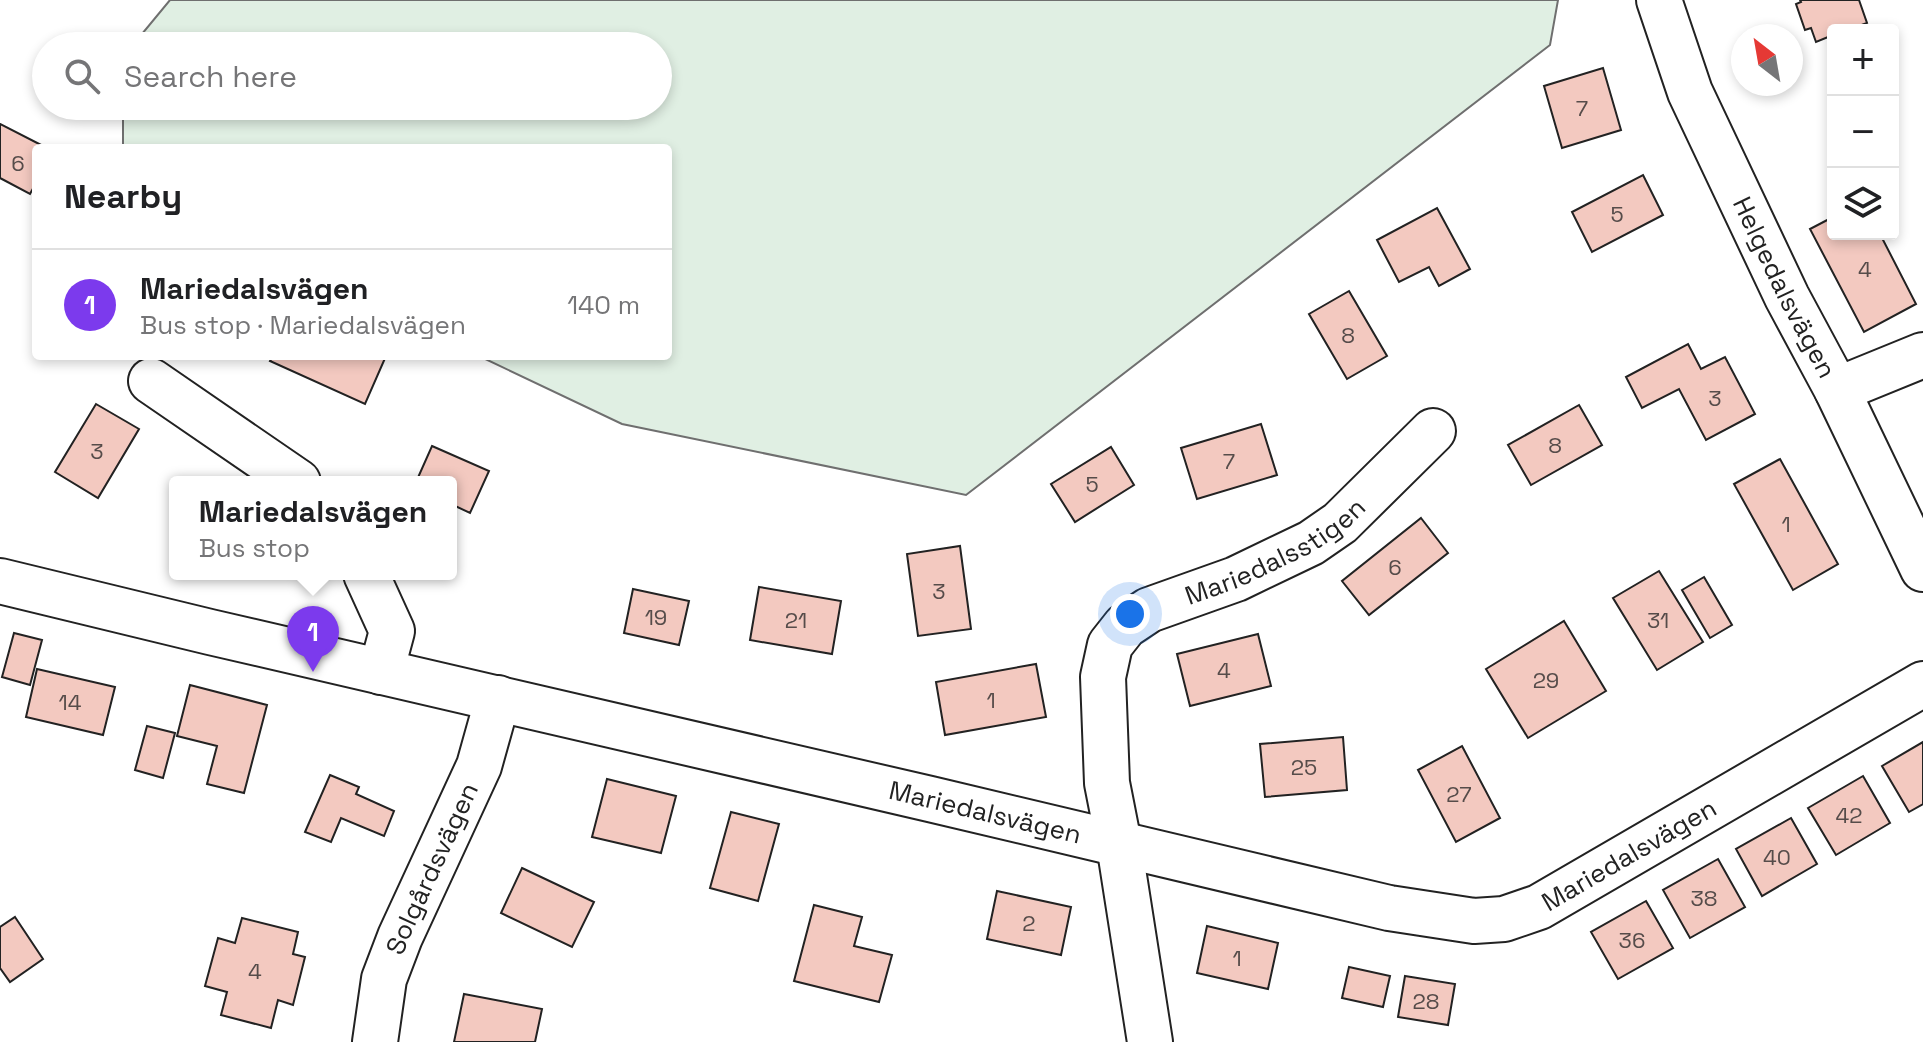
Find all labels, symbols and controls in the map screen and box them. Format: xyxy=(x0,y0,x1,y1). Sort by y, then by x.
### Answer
north arrow xyxy=(1731,24,1803,96)
map controls xyxy=(1827,24,1899,240)
button: + xyxy=(1827,24,1899,96)
search box xyxy=(32,32,672,120)
icon: search xyxy=(60,54,104,98)
text: Search here xyxy=(124,57,297,96)
house number: 7 xyxy=(1576,94,1588,122)
button: − xyxy=(1827,96,1899,168)
house number: 6 xyxy=(11,149,25,177)
button: layers xyxy=(1827,168,1899,240)
text: Nearby xyxy=(64,175,182,218)
street label: Helgedalsvägen xyxy=(1725,191,1844,384)
house number: 5 xyxy=(1610,200,1624,228)
house number: 4 xyxy=(1858,255,1872,283)
text: Mariedalsvägen xyxy=(140,269,369,308)
text: 1 xyxy=(84,288,96,322)
text: 140 m xyxy=(567,288,640,322)
text: Bus stop · Mariedalsvägen xyxy=(140,308,466,342)
house number: 8 xyxy=(1341,321,1355,349)
house number: 3 xyxy=(1708,384,1722,412)
house number: 8 xyxy=(1548,431,1562,459)
house number: 3 xyxy=(90,437,104,465)
house number: 7 xyxy=(1223,447,1235,475)
house number: 5 xyxy=(1085,470,1099,498)
popup xyxy=(169,476,457,580)
street label: Mariedalsstigen xyxy=(1180,490,1373,613)
text: Mariedalsvägen xyxy=(199,492,427,531)
house number: 1 xyxy=(1781,510,1791,538)
text: Bus stop xyxy=(199,531,310,565)
house number: 6 xyxy=(1388,553,1402,581)
house number: 3 xyxy=(932,577,946,605)
your location xyxy=(1110,594,1150,634)
house number: 19 xyxy=(645,603,667,631)
pin: 1 xyxy=(287,606,339,672)
house number: 21 xyxy=(785,606,807,634)
house number: 31 xyxy=(1647,606,1669,634)
house number: 4 xyxy=(1217,656,1231,684)
house number: 29 xyxy=(1533,666,1559,694)
house number: 1 xyxy=(986,686,996,714)
house number: 14 xyxy=(59,688,82,716)
house number: 25 xyxy=(1291,753,1317,781)
street label: Mariedalsvägen xyxy=(886,773,1085,851)
street label: Solgårdsvägen xyxy=(378,777,486,959)
house number: 27 xyxy=(1446,780,1472,808)
street label: Mariedalsvägen xyxy=(1535,791,1722,919)
house number: 42 xyxy=(1835,801,1863,829)
house number: 40 xyxy=(1763,843,1791,871)
house number: 38 xyxy=(1691,884,1718,912)
house number: 2 xyxy=(1022,909,1036,937)
house number: 36 xyxy=(1619,926,1645,954)
house number: 1 xyxy=(1232,944,1242,972)
house number: 4 xyxy=(248,957,262,985)
house number: 28 xyxy=(1413,987,1439,1015)

